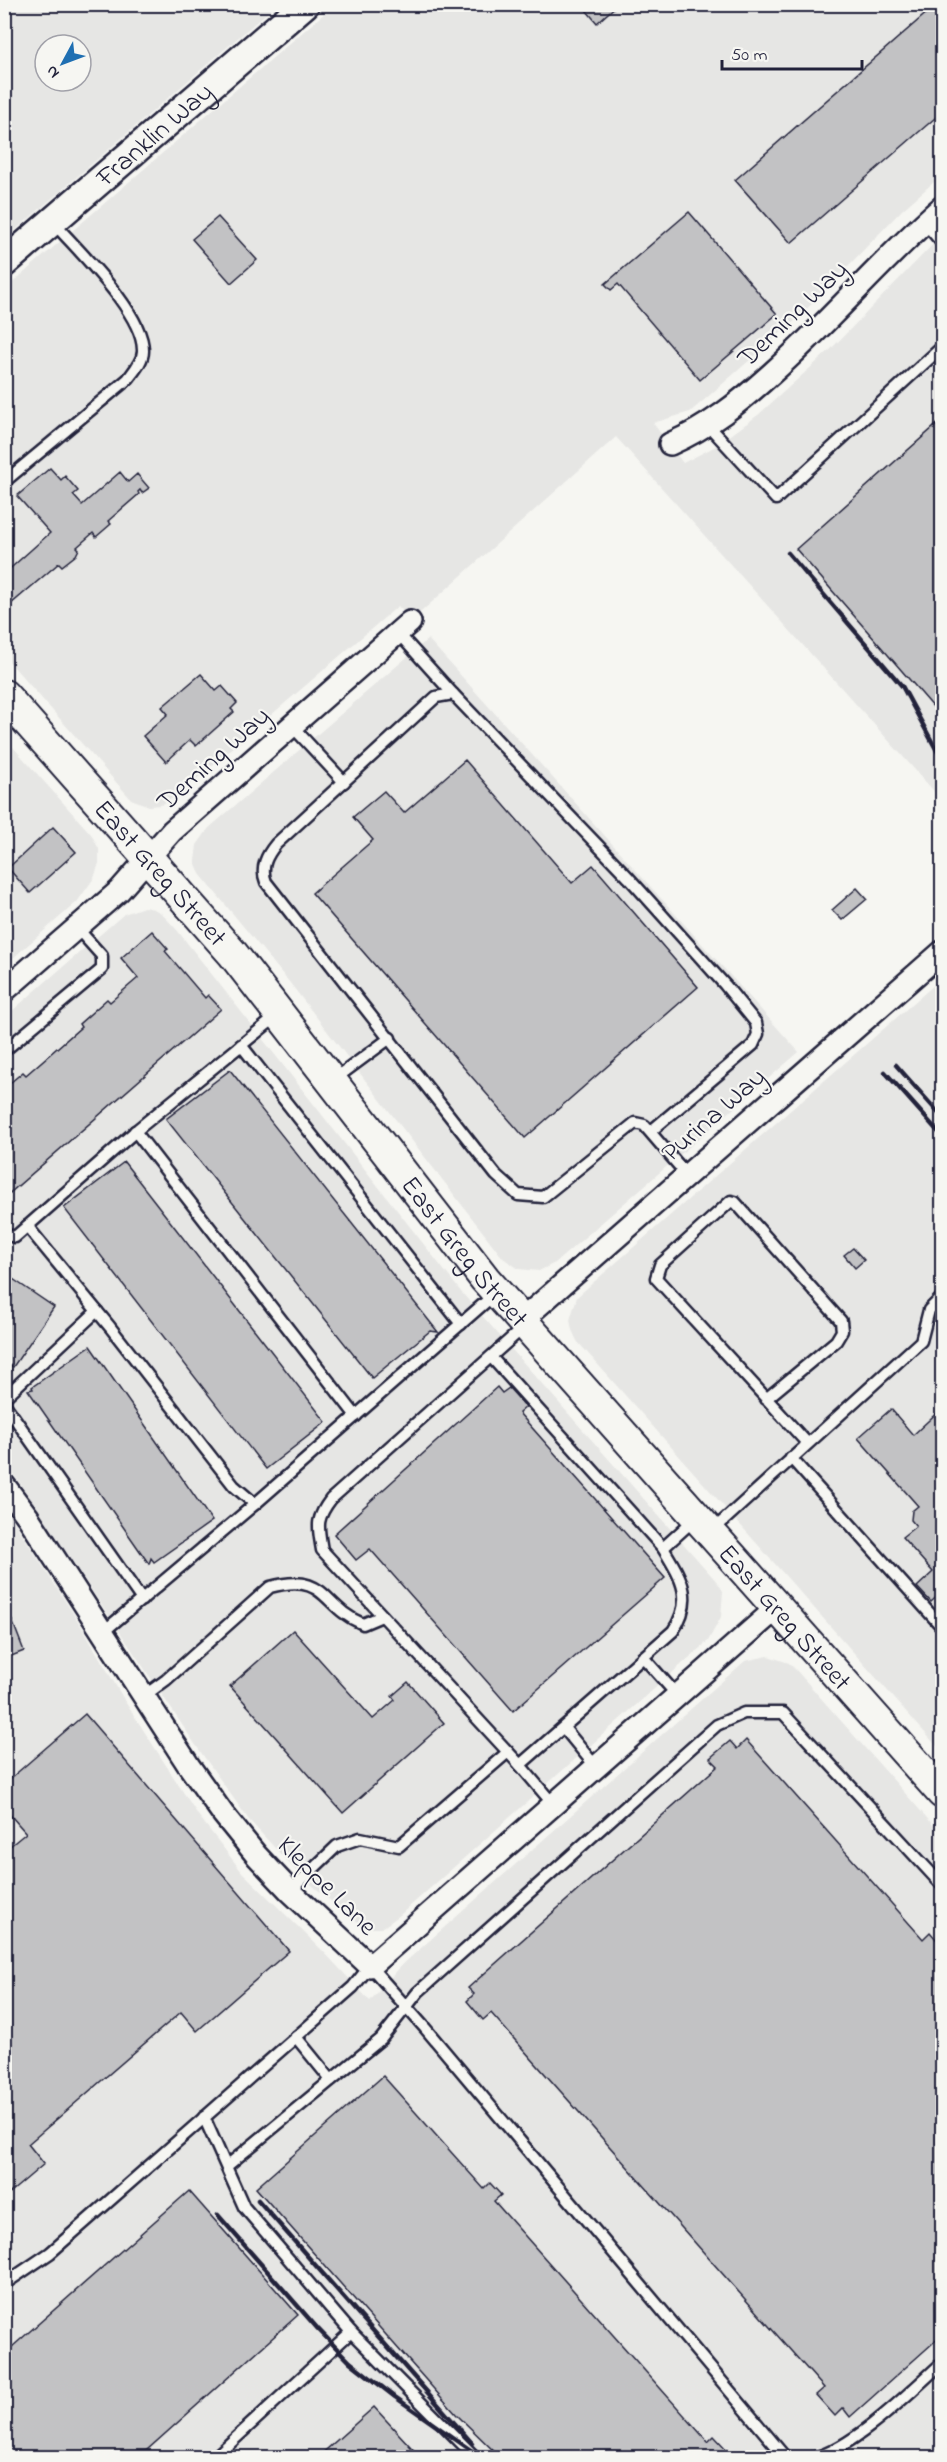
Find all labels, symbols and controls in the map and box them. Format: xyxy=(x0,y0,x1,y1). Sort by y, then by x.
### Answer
north arrow xyxy=(33,33,93,93)
scale bar xyxy=(722,33,862,71)
text: 50 m xyxy=(731,43,768,69)
text: N xyxy=(40,59,66,83)
street label: Franklin Way xyxy=(88,74,223,198)
street label: Deming Way xyxy=(729,252,858,378)
street label: Deming Way xyxy=(149,698,280,822)
street label: East Greg Street xyxy=(83,792,235,956)
street label: Purina Way xyxy=(654,1059,776,1173)
street label: East Greg Street xyxy=(390,1169,537,1337)
street label: East Greg Street xyxy=(707,1536,860,1701)
street label: Kleppe Lane xyxy=(267,1828,386,1946)

